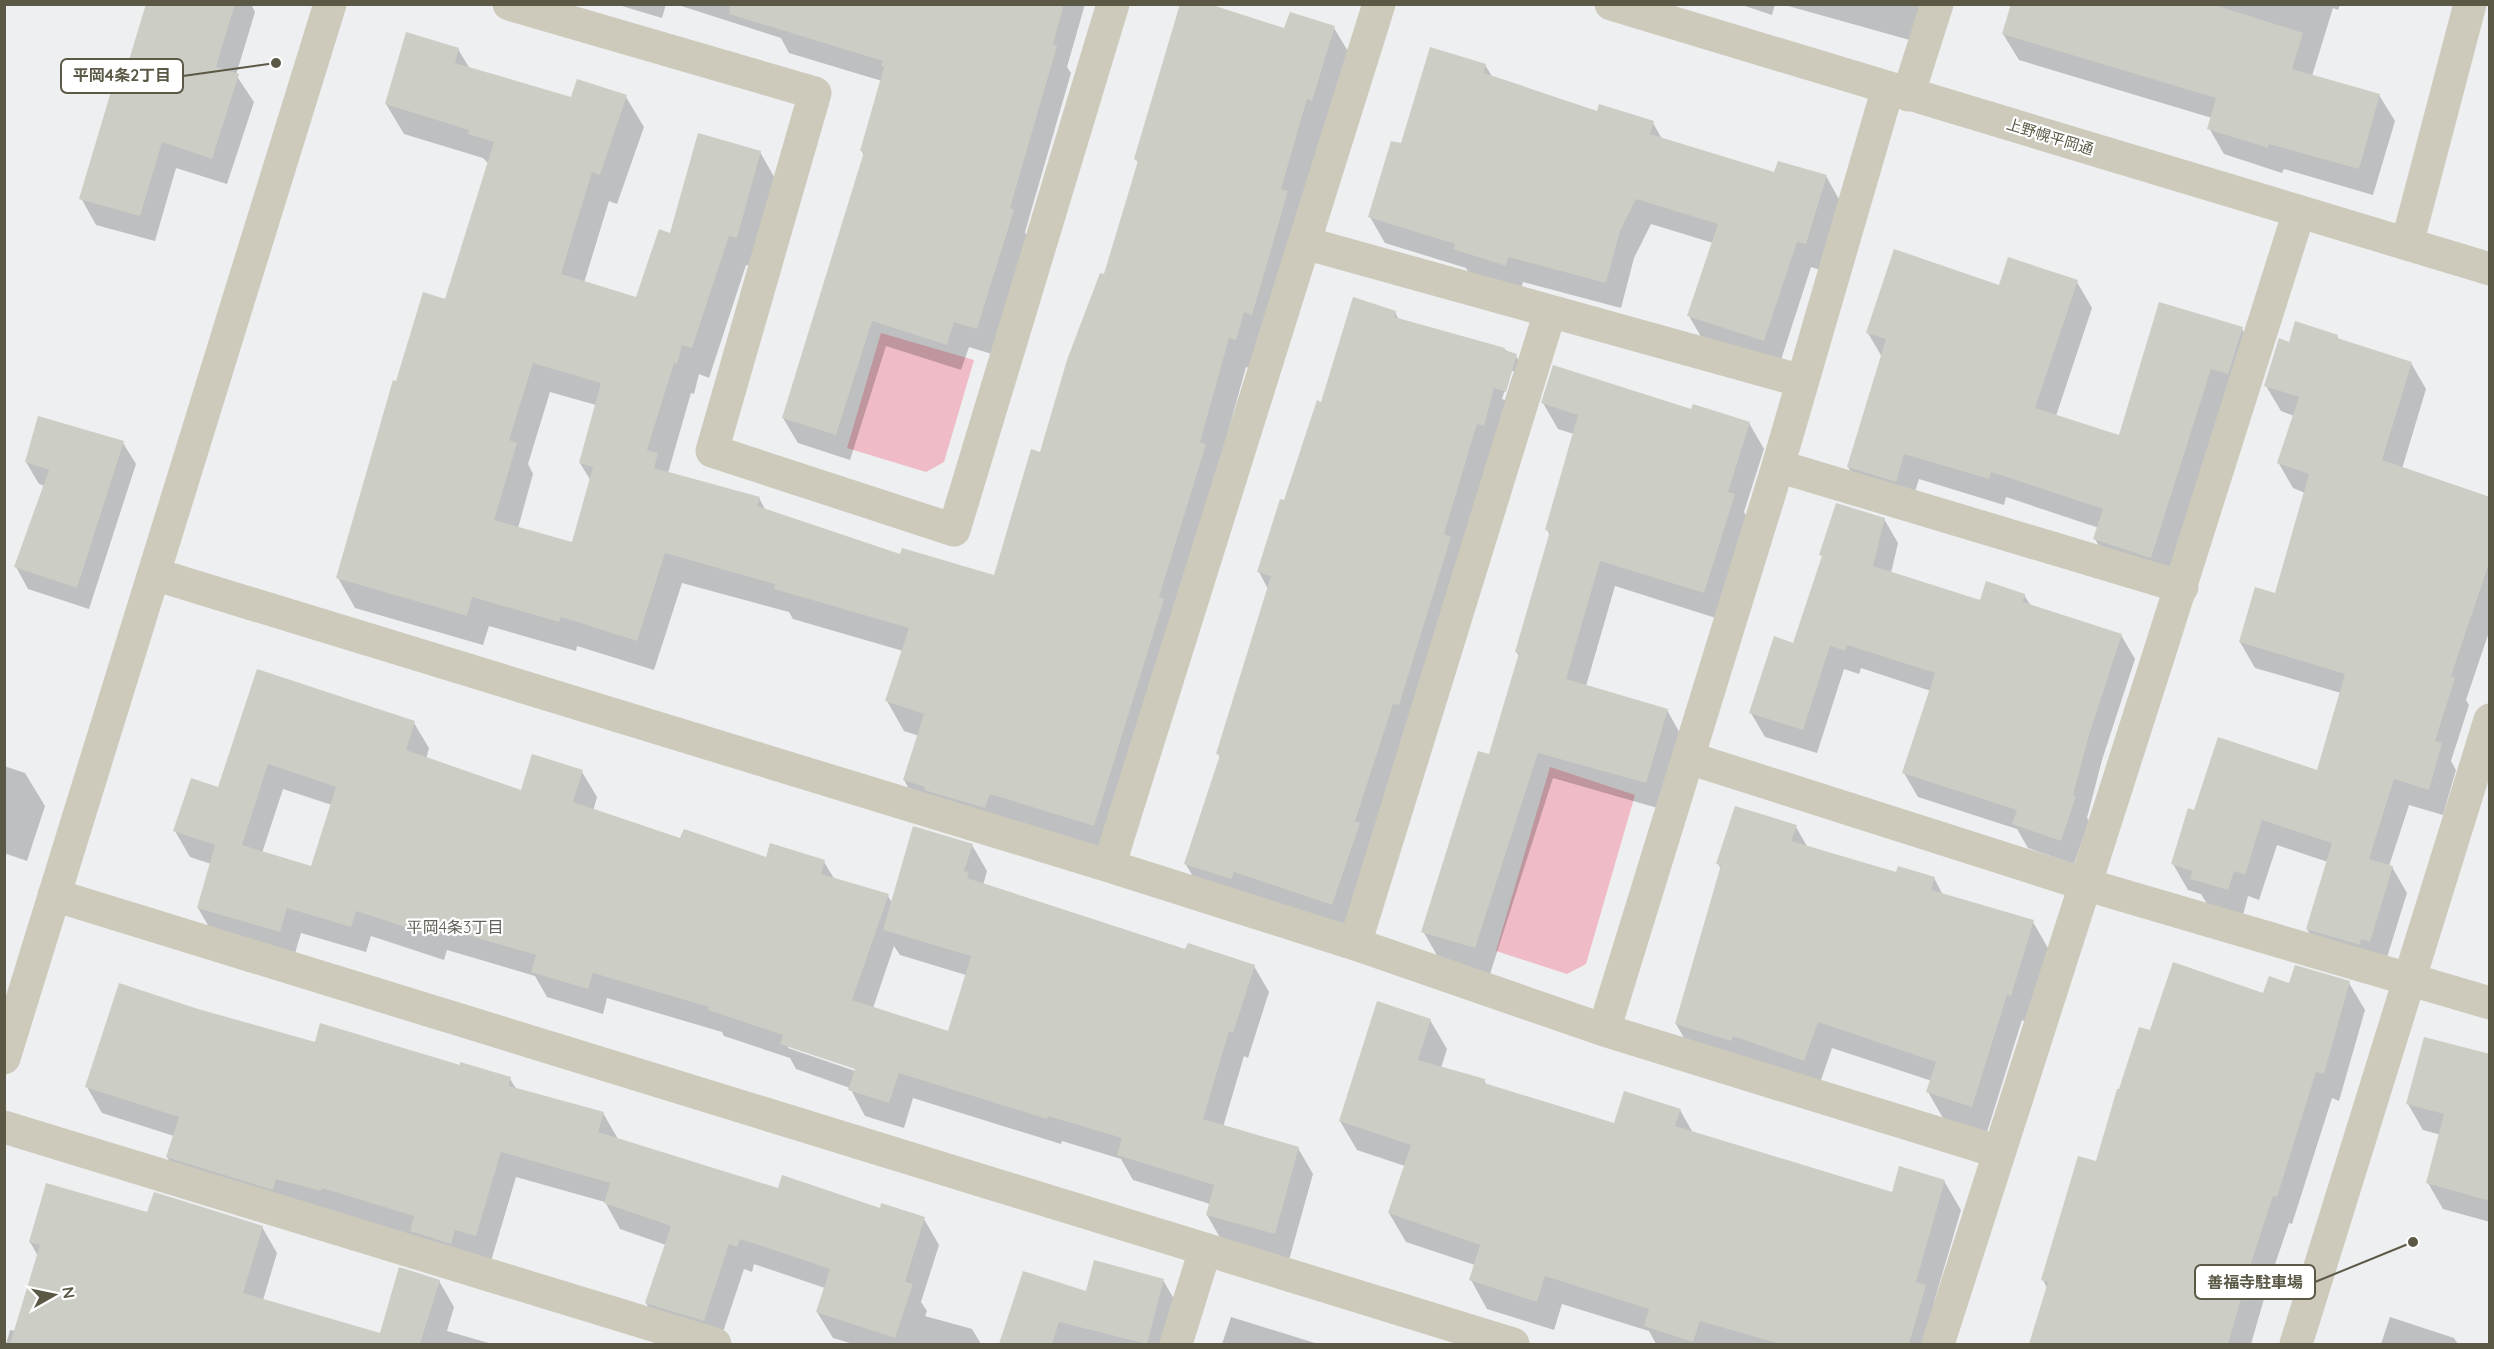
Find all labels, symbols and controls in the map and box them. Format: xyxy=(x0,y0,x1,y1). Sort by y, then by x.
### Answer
callout: 平岡4条2丁目 xyxy=(61,59,183,93)
text: 平岡4条2丁目 xyxy=(73,65,171,85)
street label: 上野幌平岡通 xyxy=(2004,114,2096,159)
district label: 平岡4条3丁目 xyxy=(407,917,503,937)
north arrow xyxy=(24,1265,84,1325)
callout: 善福寺駐車場 xyxy=(2195,1265,2315,1299)
text: 善福寺駐車場 xyxy=(2207,1272,2303,1292)
text: N xyxy=(58,1285,80,1300)

